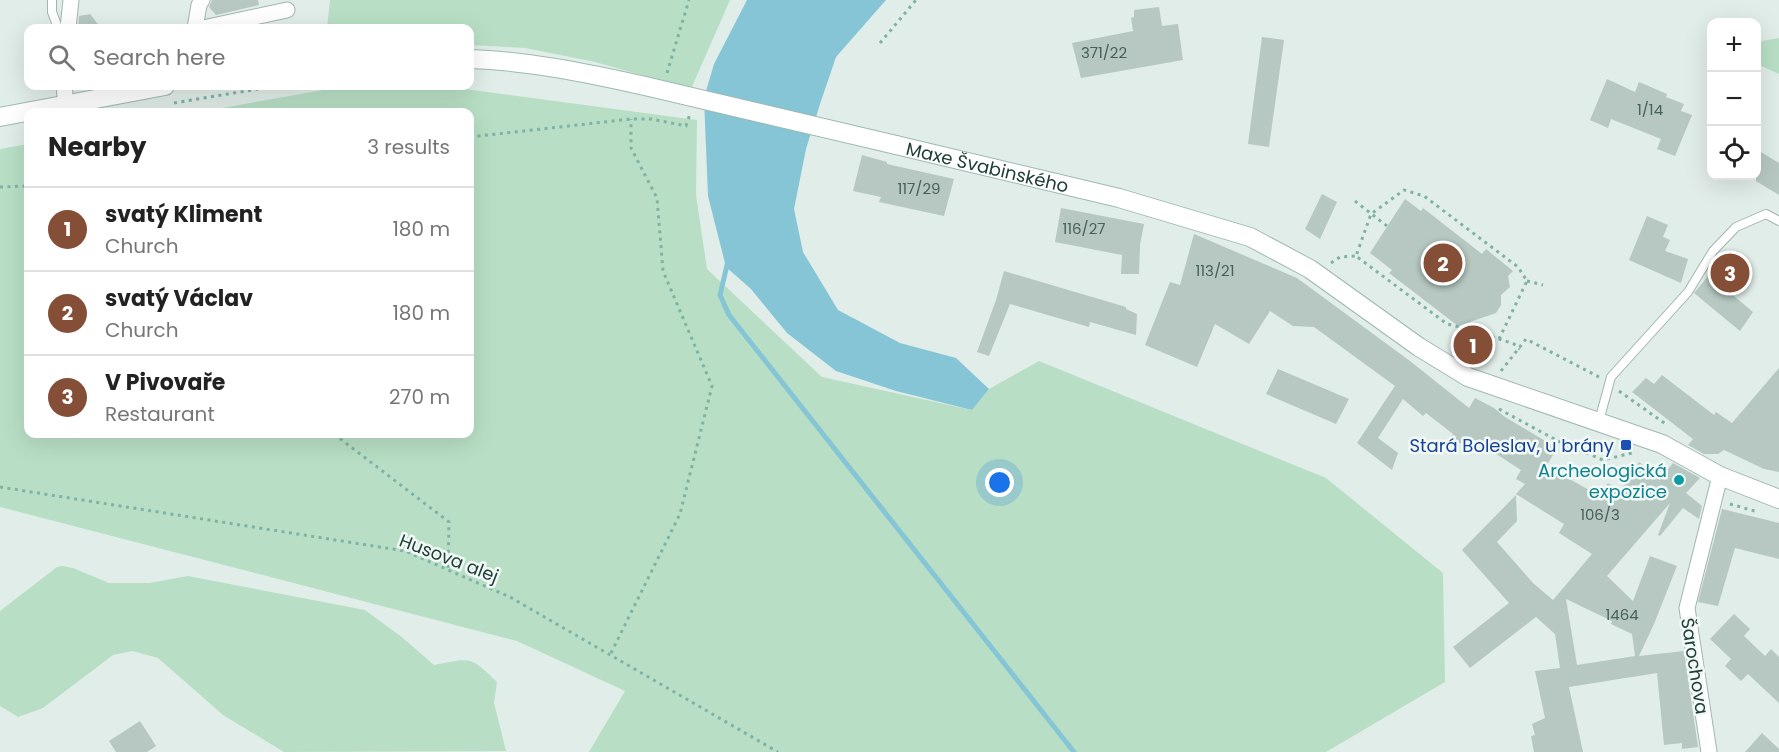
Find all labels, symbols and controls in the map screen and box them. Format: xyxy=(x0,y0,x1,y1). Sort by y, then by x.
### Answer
map controls xyxy=(1707,18,1761,180)
button: + xyxy=(1707,18,1761,72)
search box xyxy=(24,24,474,90)
icon: search xyxy=(45,41,78,74)
text: Search here xyxy=(93,42,226,73)
house number: 371/22 xyxy=(1081,42,1127,63)
button: − xyxy=(1707,72,1761,126)
house number: 1/14 xyxy=(1637,99,1663,120)
button: locate xyxy=(1707,126,1761,180)
text: Nearby xyxy=(48,129,146,165)
text: 3 results xyxy=(367,133,450,161)
street label: Maxe Švabinského xyxy=(904,135,1071,198)
house number: 117/29 xyxy=(897,178,941,199)
text: svatý Kliment xyxy=(105,199,262,230)
text: 1 xyxy=(64,215,71,243)
text: 180 m xyxy=(392,215,450,243)
house number: 116/27 xyxy=(1062,218,1106,239)
text: Church xyxy=(105,232,178,260)
pin: 2 xyxy=(1424,240,1462,286)
pin: 3 xyxy=(1710,250,1750,296)
house number: 113/21 xyxy=(1195,260,1235,281)
text: svatý Václav xyxy=(105,283,253,314)
text: 2 xyxy=(62,299,73,327)
text: 180 m xyxy=(392,299,450,327)
text: Church xyxy=(105,316,178,344)
pin: 1 xyxy=(1454,322,1492,368)
text: V Pivovaře xyxy=(105,367,225,398)
text: 3 xyxy=(61,383,74,411)
text: 270 m xyxy=(389,383,450,411)
text: Restaurant xyxy=(105,400,215,428)
place label: Stará Boleslav, u brány xyxy=(1409,433,1614,458)
marker: Stará Boleslav, u brány xyxy=(1619,438,1633,452)
place label: Archeologická expozice xyxy=(1538,458,1667,504)
your location xyxy=(985,468,1014,497)
marker: Archeologická expozice xyxy=(1672,473,1686,487)
house number: 106/3 xyxy=(1580,504,1620,525)
street label: Husova alej xyxy=(396,528,502,588)
house number: 1464 xyxy=(1605,604,1639,625)
street label: Šarochova xyxy=(1675,616,1715,716)

